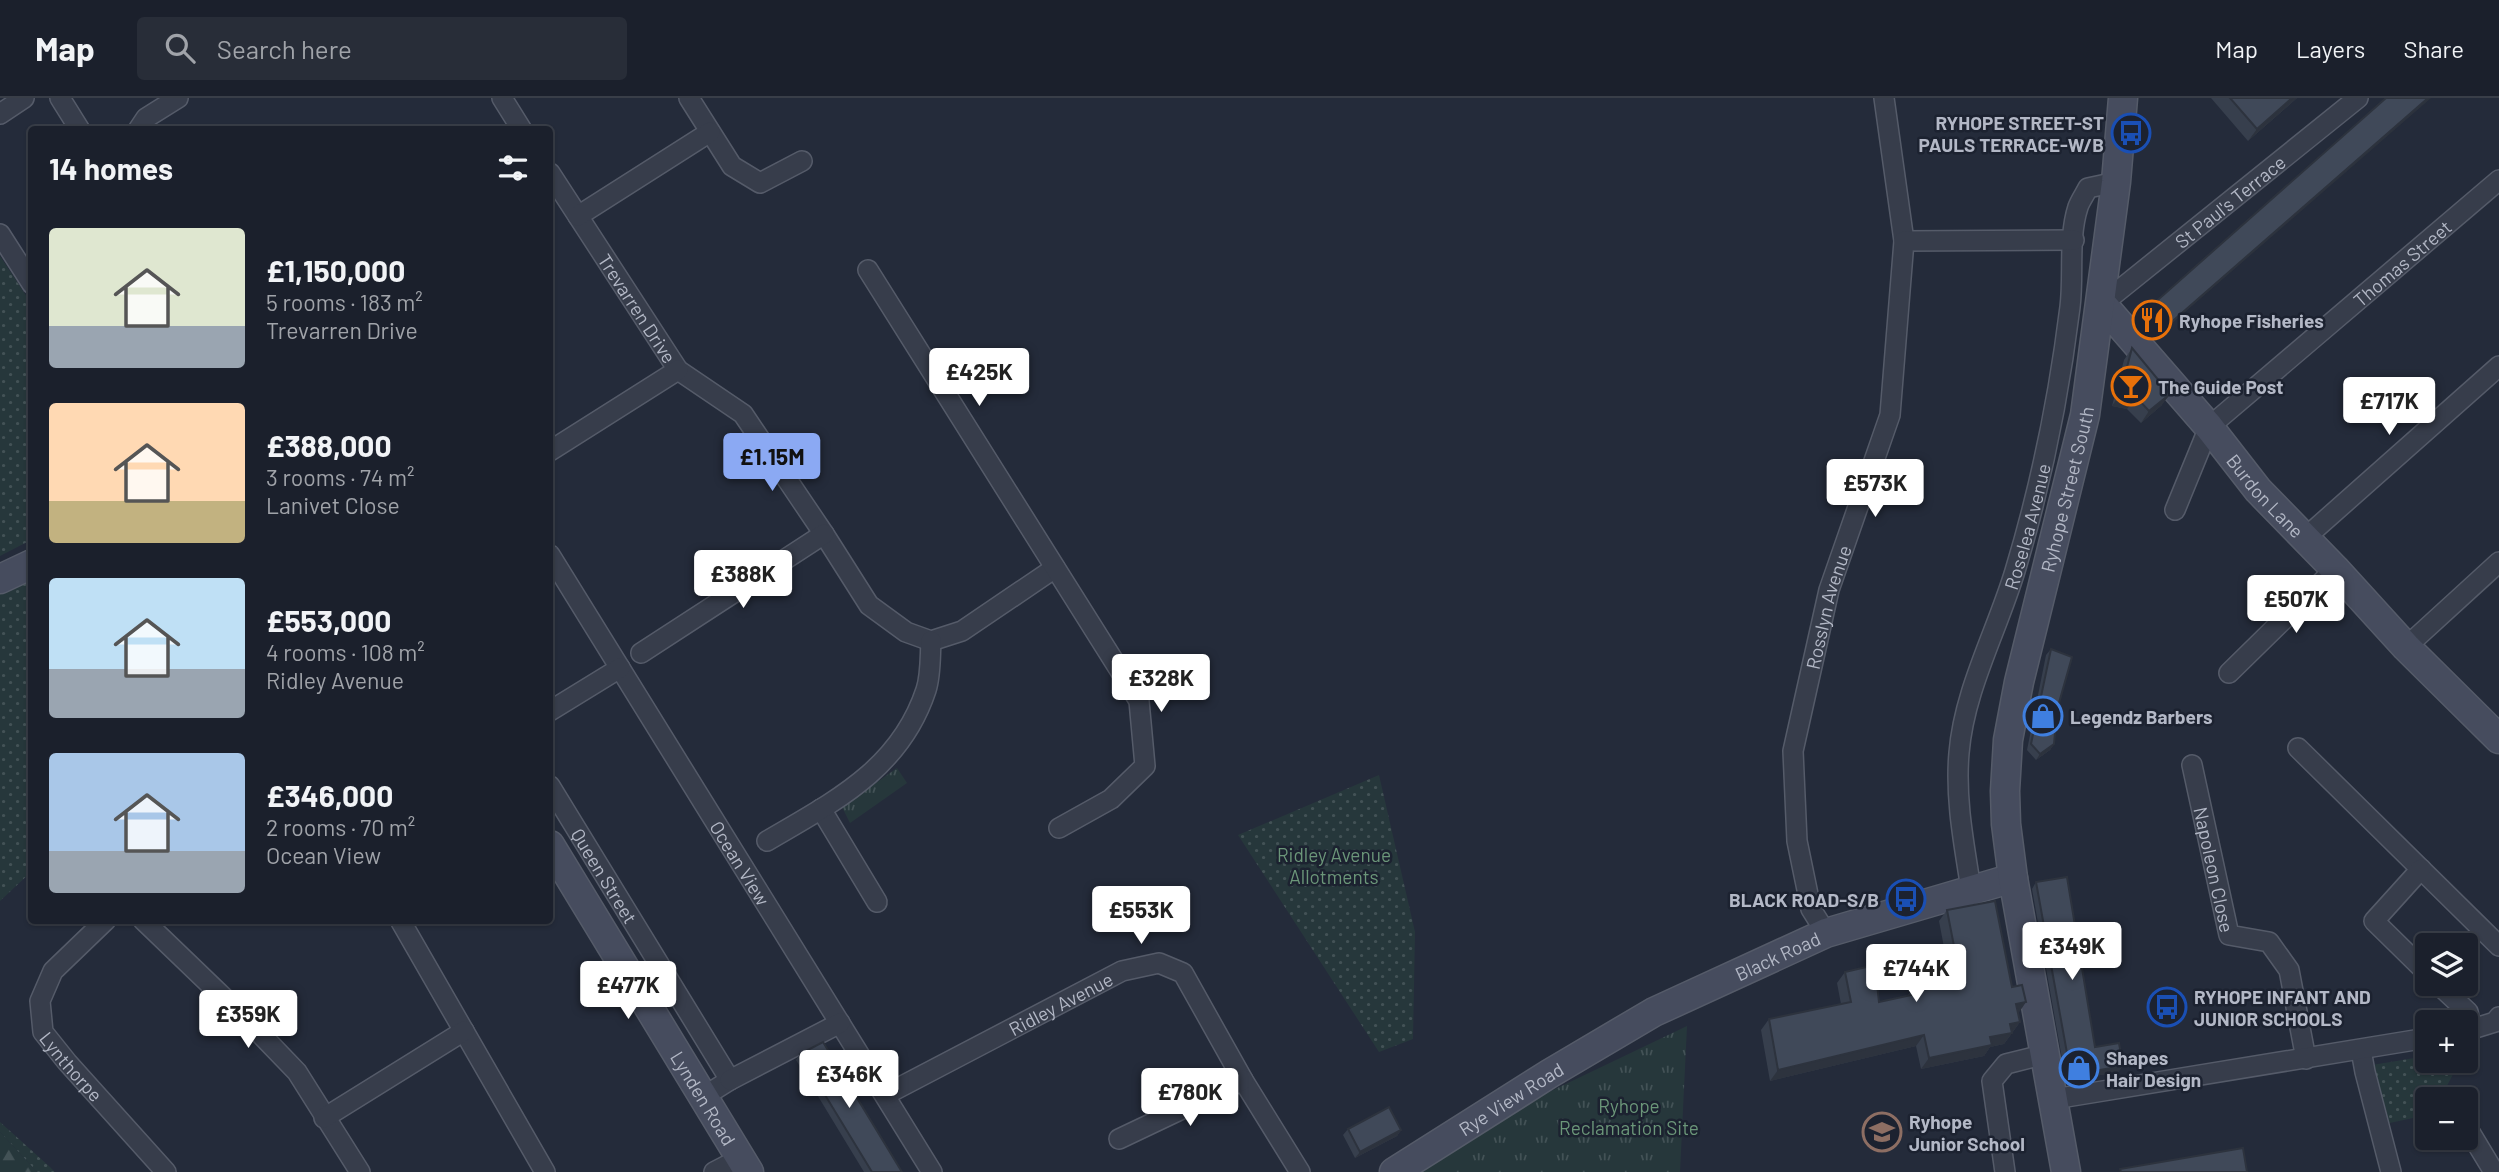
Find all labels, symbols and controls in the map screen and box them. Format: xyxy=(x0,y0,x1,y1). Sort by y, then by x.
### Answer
search box xyxy=(137,17,627,80)
text: Map xyxy=(35,28,95,68)
icon: search xyxy=(161,29,199,67)
text: Search here xyxy=(217,33,352,64)
text: Map xyxy=(2215,34,2258,63)
text: Layers xyxy=(2296,34,2365,63)
text: Share xyxy=(2403,34,2464,63)
place label: RYHOPE STREET-ST PAULS TERRACE-W/B xyxy=(1919,111,2104,156)
bus stop icon: RYHOPE STREET-ST PAULS TERRACE-W/B xyxy=(2110,112,2152,154)
icon: filters xyxy=(494,149,532,187)
text: 14 homes xyxy=(49,150,173,186)
street label: St Paul's Terrace xyxy=(2170,150,2290,253)
street label: Thomas Street xyxy=(2348,215,2456,311)
street label: Trevarren Drive xyxy=(594,249,682,367)
text: £1,150,000 xyxy=(266,252,405,288)
icon: home xyxy=(105,256,189,340)
text: 5 rooms · 183 m² xyxy=(266,288,423,316)
restaurant icon: Ryhope Fisheries xyxy=(2131,299,2173,341)
place label: Ryhope Fisheries xyxy=(2179,309,2324,332)
text: Trevarren Drive xyxy=(266,316,418,344)
pin: £425K xyxy=(930,348,1028,408)
text: £425K xyxy=(945,357,1013,385)
bar icon: The Guide Post xyxy=(2110,365,2152,407)
place label: The Guide Post xyxy=(2158,375,2284,398)
pin: £717K xyxy=(2340,378,2438,437)
text: £717K xyxy=(2359,386,2419,414)
street label: Ryhope Street South xyxy=(2035,405,2098,574)
text: £388,000 xyxy=(266,427,392,463)
icon: home xyxy=(105,431,189,515)
pin: £1.15M xyxy=(715,434,829,493)
text: £1.15M xyxy=(739,442,805,470)
street label: Burdon Lane xyxy=(2223,449,2309,542)
pin: £573K xyxy=(1826,460,1924,519)
street label: Roselea Avenue xyxy=(1998,461,2054,592)
text: 3 rooms · 74 m² xyxy=(266,463,415,491)
text: £573K xyxy=(1843,468,1907,496)
text: Lanivet Close xyxy=(266,491,400,519)
street label: Rosslyn Avenue xyxy=(1800,542,1855,671)
pin: £388K xyxy=(694,550,792,610)
text: £388K xyxy=(710,559,776,587)
pin: £507K xyxy=(2247,575,2345,635)
text: £507K xyxy=(2263,584,2329,612)
text: £553,000 xyxy=(266,602,391,638)
icon: home xyxy=(105,606,189,690)
text: 4 rooms · 108 m² xyxy=(266,638,425,666)
pin: £328K xyxy=(1112,654,1210,714)
text: £328K xyxy=(1128,663,1194,691)
text: Ridley Avenue xyxy=(266,666,404,694)
shop icon: Legendz Barbers xyxy=(2022,695,2064,737)
place label: Legendz Barbers xyxy=(2070,705,2213,728)
text: £346,000 xyxy=(266,777,393,813)
icon: home xyxy=(105,781,189,865)
street label: Napoleon Close xyxy=(2190,805,2240,934)
text: 2 rooms · 70 m² xyxy=(266,813,415,841)
street label: Ocean View xyxy=(706,816,776,910)
street label: Queen Street xyxy=(567,824,643,927)
text: Ocean View xyxy=(266,841,381,869)
park label: Ridley Avenue Allotments xyxy=(1277,843,1391,888)
bus stop icon: BLACK ROAD-S/B xyxy=(1885,878,1927,920)
pin: £553K xyxy=(1092,886,1190,946)
place label: BLACK ROAD-S/B xyxy=(1729,888,1879,911)
text: £553K xyxy=(1108,895,1174,923)
pin: £349K xyxy=(2023,922,2121,982)
street label: Black Road xyxy=(1731,926,1824,985)
text: £349K xyxy=(2038,931,2106,959)
map controls xyxy=(2415,933,2478,1150)
button: layers xyxy=(2415,933,2478,996)
pin: £744K xyxy=(1867,944,1965,1004)
text: £744K xyxy=(1882,953,1950,981)
pin: £477K xyxy=(579,962,677,1021)
street label: Ridley Avenue xyxy=(1005,967,1116,1040)
text: £477K xyxy=(596,970,660,998)
place label: RYHOPE INFANT AND JUNIOR SCHOOLS xyxy=(2194,985,2371,1030)
bus stop icon: RYHOPE INFANT AND JUNIOR SCHOOLS xyxy=(2146,986,2188,1028)
pin: £359K xyxy=(199,990,297,1050)
text: £359K xyxy=(215,999,281,1027)
button: + xyxy=(2415,1010,2478,1073)
street label: Lynthorpe xyxy=(36,1027,108,1106)
place label: Shapes Hair Design xyxy=(2106,1046,2201,1091)
street label: Lynden Road xyxy=(666,1047,741,1149)
shop icon: Shapes Hair Design xyxy=(2058,1047,2100,1089)
pin: £346K xyxy=(800,1051,898,1110)
street label: Rye View Road xyxy=(1454,1057,1567,1140)
text: £346K xyxy=(815,1059,883,1087)
pin: £780K xyxy=(1141,1068,1239,1128)
text: £780K xyxy=(1157,1077,1223,1105)
button: − xyxy=(2415,1087,2478,1150)
park label: Ryhope Reclamation Site xyxy=(1559,1094,1699,1139)
place label: Ryhope Junior School xyxy=(1909,1110,2025,1155)
school or university icon: Ryhope Junior School xyxy=(1861,1111,1903,1153)

